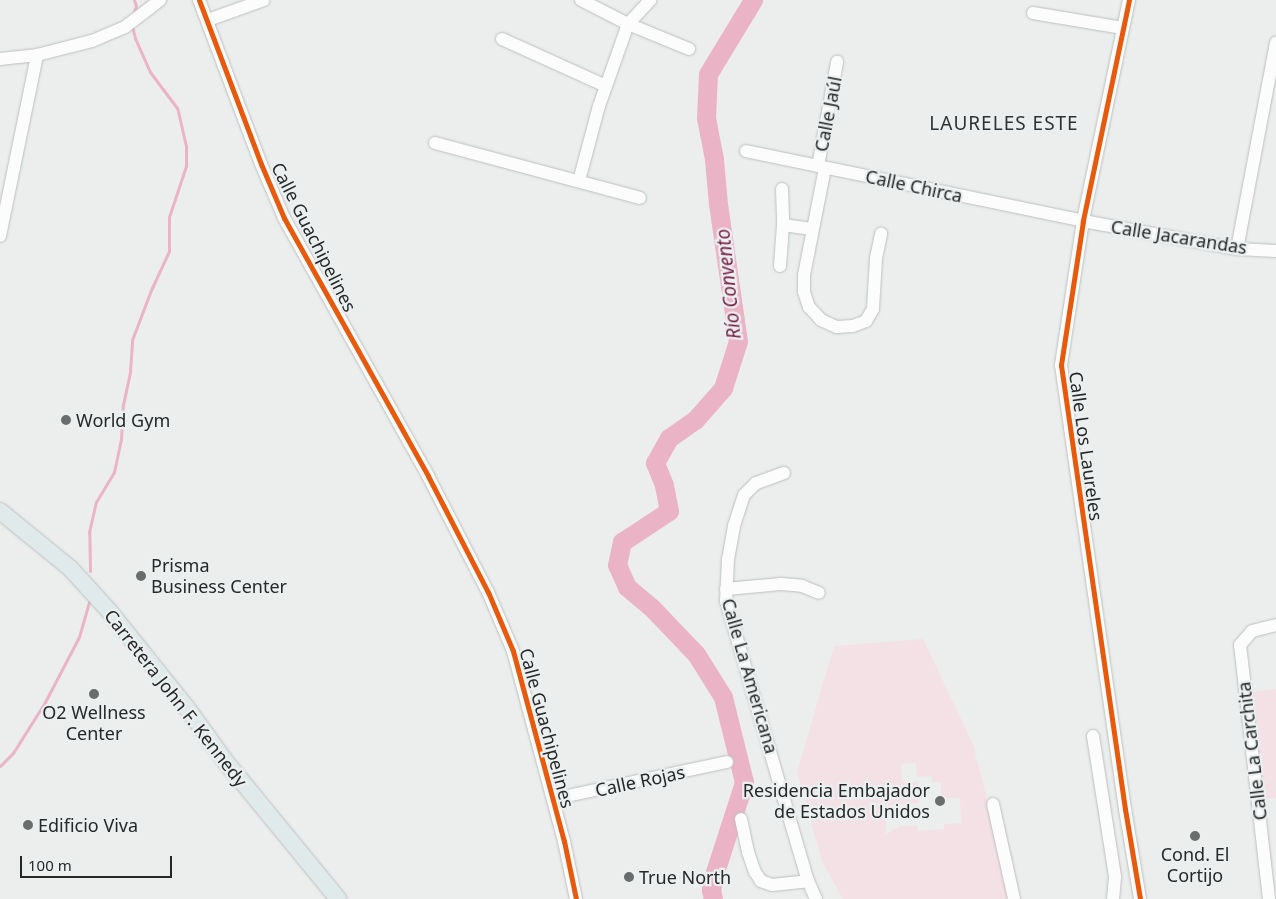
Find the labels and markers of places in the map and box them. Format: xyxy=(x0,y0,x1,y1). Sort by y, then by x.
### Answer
place label: World Gym xyxy=(76,409,170,431)
marker: World Gym xyxy=(60,414,72,426)
place label: Prisma Business Center xyxy=(151,555,287,598)
marker: Prisma Business Center xyxy=(135,570,147,582)
marker: O2 Wellness Center xyxy=(88,688,100,700)
place label: O2 Wellness Center xyxy=(42,702,146,744)
place label: Residencia Embajador de Estados Unidos xyxy=(743,780,930,822)
marker: Residencia Embajador de Estados Unidos xyxy=(934,795,946,807)
place label: Edificio Viva xyxy=(38,814,138,836)
marker: Edificio Viva xyxy=(22,819,34,831)
marker: Cond. El Cortijo xyxy=(1189,830,1201,842)
place label: Cond. El Cortijo xyxy=(1161,844,1229,886)
place label: True North xyxy=(639,866,731,888)
marker: True North xyxy=(623,871,635,883)

